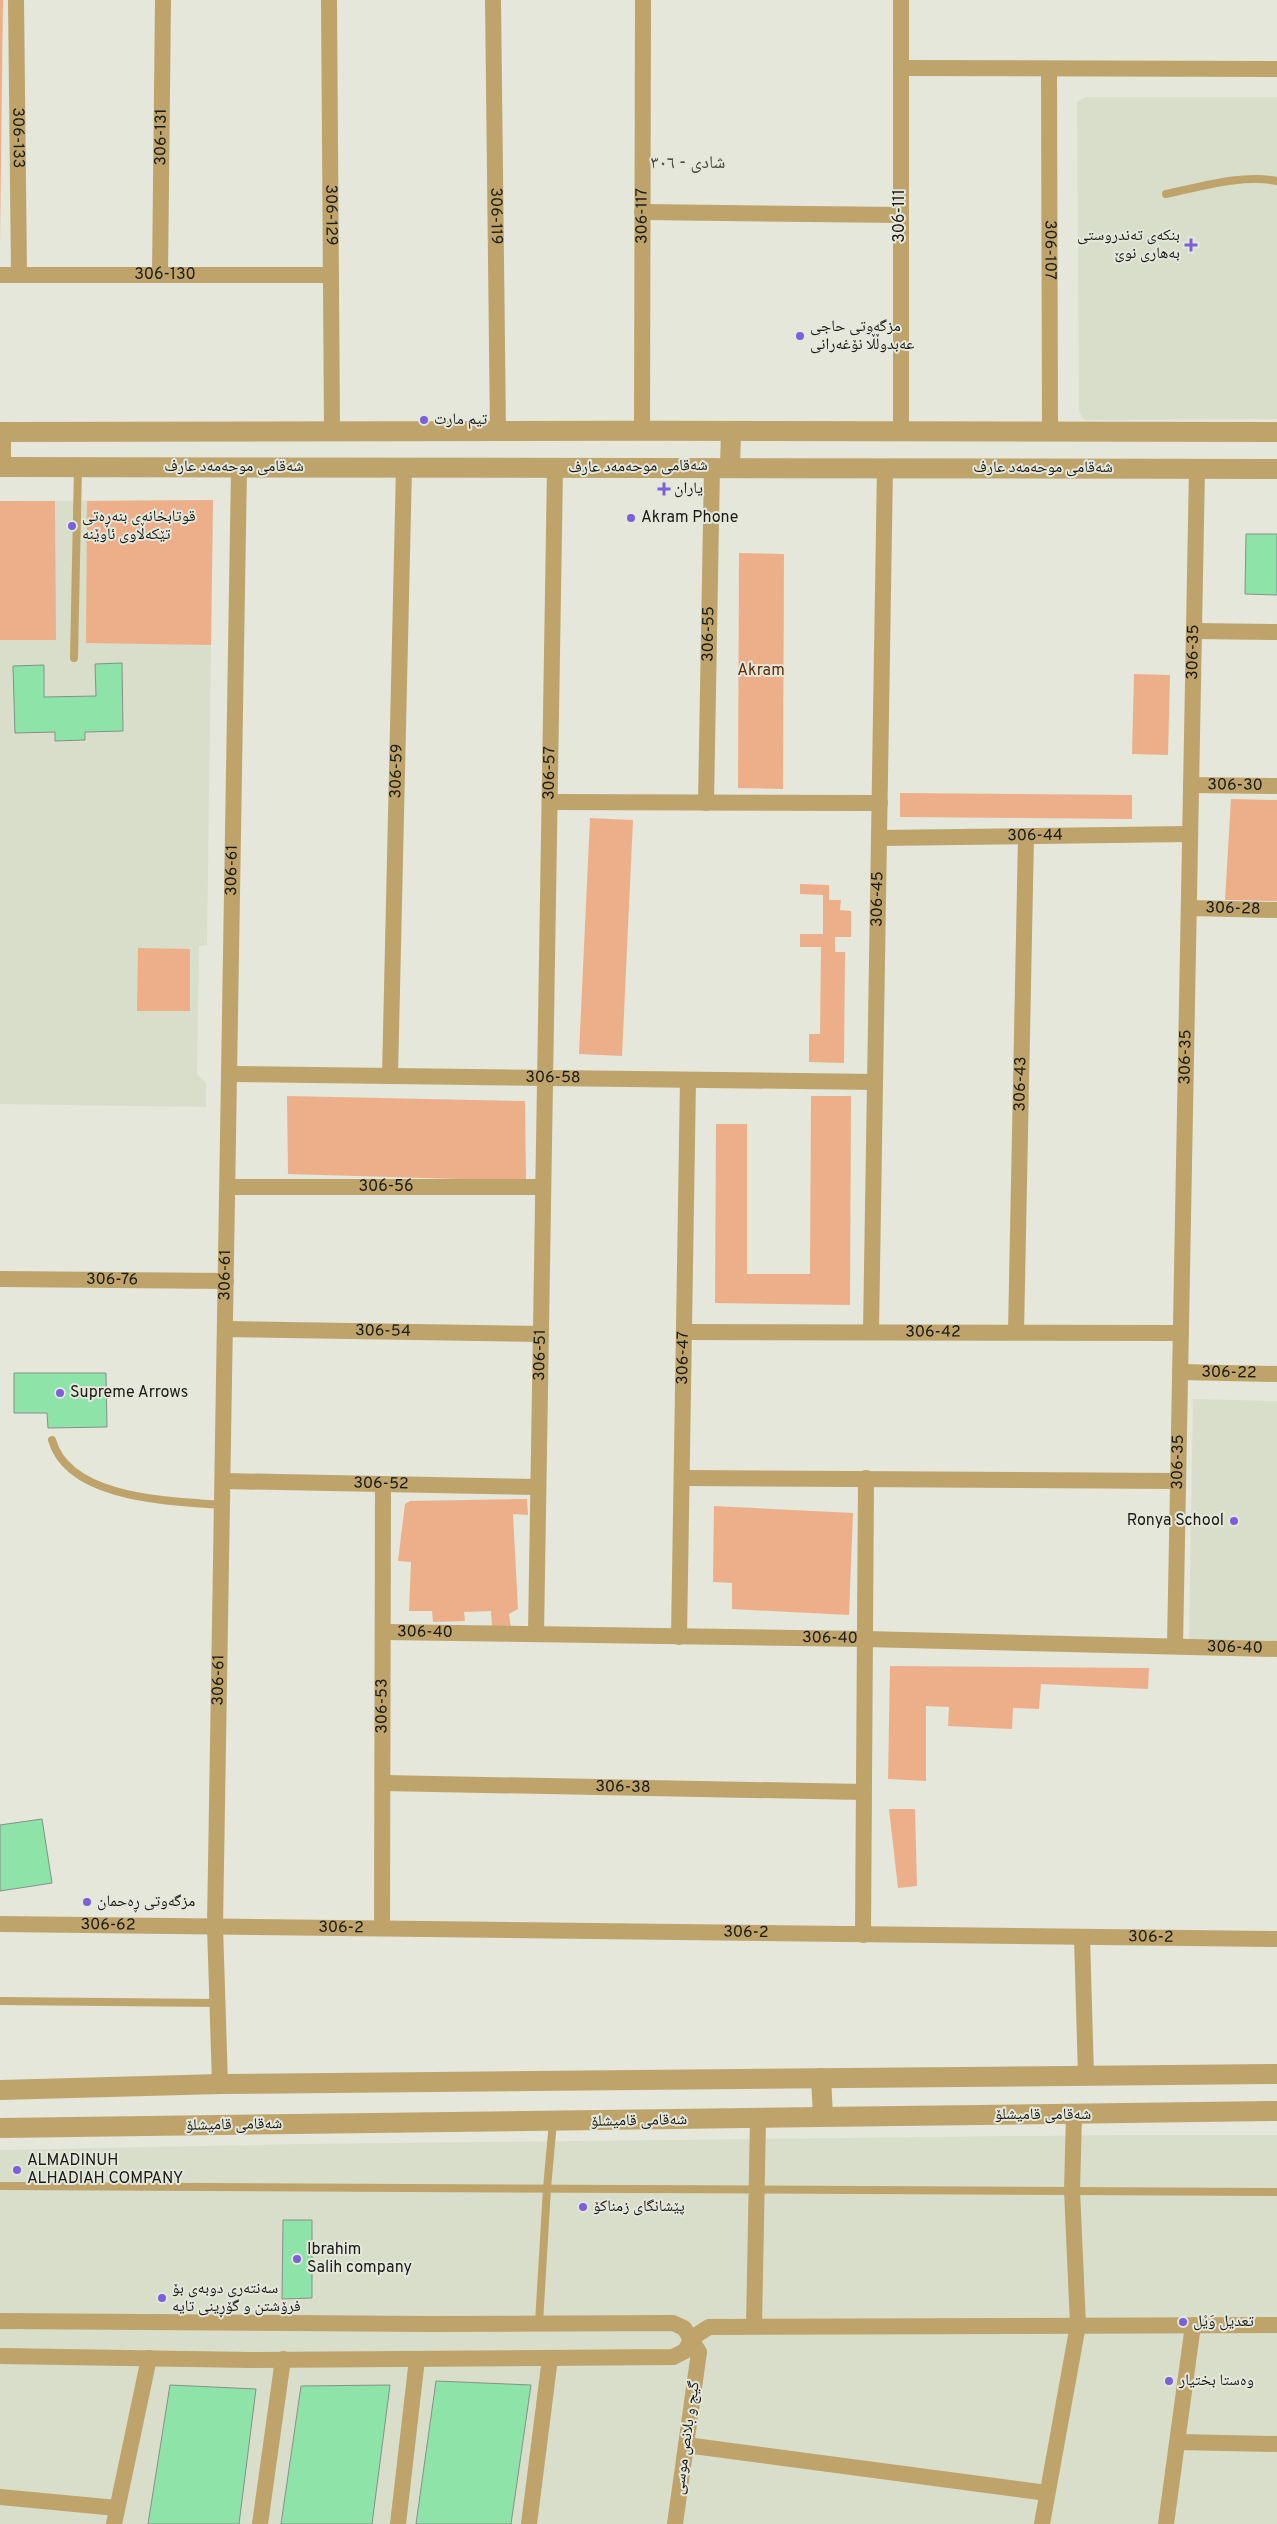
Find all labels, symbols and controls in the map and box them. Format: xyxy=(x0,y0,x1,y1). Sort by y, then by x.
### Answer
street label: 306-133 xyxy=(7,107,28,169)
street label: 306-131 xyxy=(151,108,172,166)
district label: شادی - ٣٠٦ xyxy=(651,152,725,175)
street label: 306-129 xyxy=(320,184,341,246)
street label: 306-119 xyxy=(485,187,506,245)
street label: 306-117 xyxy=(632,188,653,244)
street label: 306-111 xyxy=(890,189,910,243)
street label: 306-107 xyxy=(1039,220,1060,280)
place label: بنکەی تەندروستی بەهاری نوێ xyxy=(1077,226,1180,264)
marker: بنکەی تەندروستی بەهاری نوێ xyxy=(1184,238,1198,252)
street label: 306-130 xyxy=(134,265,196,285)
place label: مزگەوتی حاجی عەبدوڵڵا نۆغەرانی xyxy=(810,317,914,355)
marker: مزگەوتی حاجی عەبدوڵڵا نۆغەرانی xyxy=(794,330,806,342)
place label: تيم مارت xyxy=(434,410,488,430)
marker: تيم مارت xyxy=(418,414,430,426)
street label: شەقامی موحەمەد عارف xyxy=(568,456,708,478)
street label: شەقامی موحەمەد عارف xyxy=(164,457,304,477)
street label: شەقامی موحەمەد عارف xyxy=(973,458,1113,478)
place label: یاران xyxy=(674,479,703,499)
marker: یاران xyxy=(658,483,670,495)
place label: قوتابخانەی بنەڕەتی تێکەڵاوی ئاوێنە xyxy=(82,507,196,545)
place label: Akram Phone xyxy=(641,508,738,528)
marker: Akram Phone xyxy=(625,512,637,524)
marker: قوتابخانەی بنەڕەتی تێکەڵاوی ئاوێنە xyxy=(66,520,78,532)
street label: 306-55 xyxy=(699,606,720,662)
street label: 306-35 xyxy=(1183,624,1204,680)
park label: Akram xyxy=(737,661,785,681)
street label: 306-59 xyxy=(386,743,408,799)
street label: 306-57 xyxy=(540,746,560,800)
street label: 306-30 xyxy=(1207,775,1263,796)
street label: 306-44 xyxy=(1007,826,1063,846)
street label: 306-61 xyxy=(222,844,243,896)
street label: 306-45 xyxy=(868,871,888,927)
street label: 306-28 xyxy=(1205,898,1261,920)
street label: 306-35 xyxy=(1175,1029,1197,1085)
street label: 306-43 xyxy=(1010,1056,1032,1112)
street label: 306-58 xyxy=(525,1068,581,1088)
street label: 306-56 xyxy=(358,1177,414,1197)
street label: 306-61 xyxy=(215,1249,236,1301)
street label: 306-76 xyxy=(86,1270,138,1290)
street label: 306-54 xyxy=(355,1321,411,1342)
street label: 306-42 xyxy=(905,1322,961,1343)
street label: 306-51 xyxy=(530,1329,551,1381)
street label: 306-47 xyxy=(673,1331,694,1385)
street label: 306-22 xyxy=(1201,1362,1257,1384)
place label: Supreme Arrows xyxy=(70,1383,188,1403)
marker: Supreme Arrows xyxy=(54,1387,66,1399)
street label: 306-35 xyxy=(1168,1434,1189,1490)
street label: 306-52 xyxy=(353,1473,409,1495)
place label: Ronya School xyxy=(1127,1511,1224,1531)
marker: Ronya School xyxy=(1228,1515,1240,1527)
street label: 306-40 xyxy=(397,1622,453,1643)
street label: 306-40 xyxy=(802,1628,858,1649)
street label: 306-40 xyxy=(1207,1637,1263,1659)
street label: 306-61 xyxy=(209,1654,229,1706)
street label: 306-53 xyxy=(372,1678,393,1734)
street label: 306-38 xyxy=(595,1777,651,1798)
place label: مزگەوتی ڕەحمان xyxy=(97,1892,195,1913)
marker: مزگەوتی ڕەحمان xyxy=(81,1896,93,1908)
street label: 306-62 xyxy=(80,1915,136,1936)
street label: 306-2 xyxy=(318,1918,364,1938)
street label: 306-2 xyxy=(723,1922,769,1943)
street label: 306-2 xyxy=(1128,1927,1174,1948)
street label: شەقامی قامیشلۆ xyxy=(995,2105,1091,2125)
street label: شەقامی قامیشلۆ xyxy=(591,2110,687,2132)
street label: شەقامی قامیشلۆ xyxy=(186,2114,282,2136)
place label: ALMADINUH ALHADIAH COMPANY xyxy=(27,2151,183,2189)
marker: ALMADINUH ALHADIAH COMPANY xyxy=(11,2164,23,2176)
place label: پێشانگای زمناكۆ xyxy=(593,2197,685,2217)
marker: پێشانگای زمناكۆ xyxy=(577,2201,589,2213)
place label: Ibrahim Salih company xyxy=(307,2240,412,2278)
marker: Ibrahim Salih company xyxy=(291,2253,303,2265)
place label: سەنتەری دوبەی بۆ فرۆشتن و گۆڕینی تایە xyxy=(172,2279,301,2318)
marker: سەنتەری دوبەی بۆ فرۆشتن و گۆڕینی تایە xyxy=(156,2292,168,2304)
place label: تعديل وَيْل xyxy=(1193,2312,1254,2332)
marker: تعديل وَيْل xyxy=(1177,2316,1189,2328)
place label: وەستا بختیار xyxy=(1178,2371,1254,2391)
marker: وەستا بختیار xyxy=(1163,2375,1175,2387)
street label: گيج و بلانص موسى xyxy=(669,2380,705,2496)

